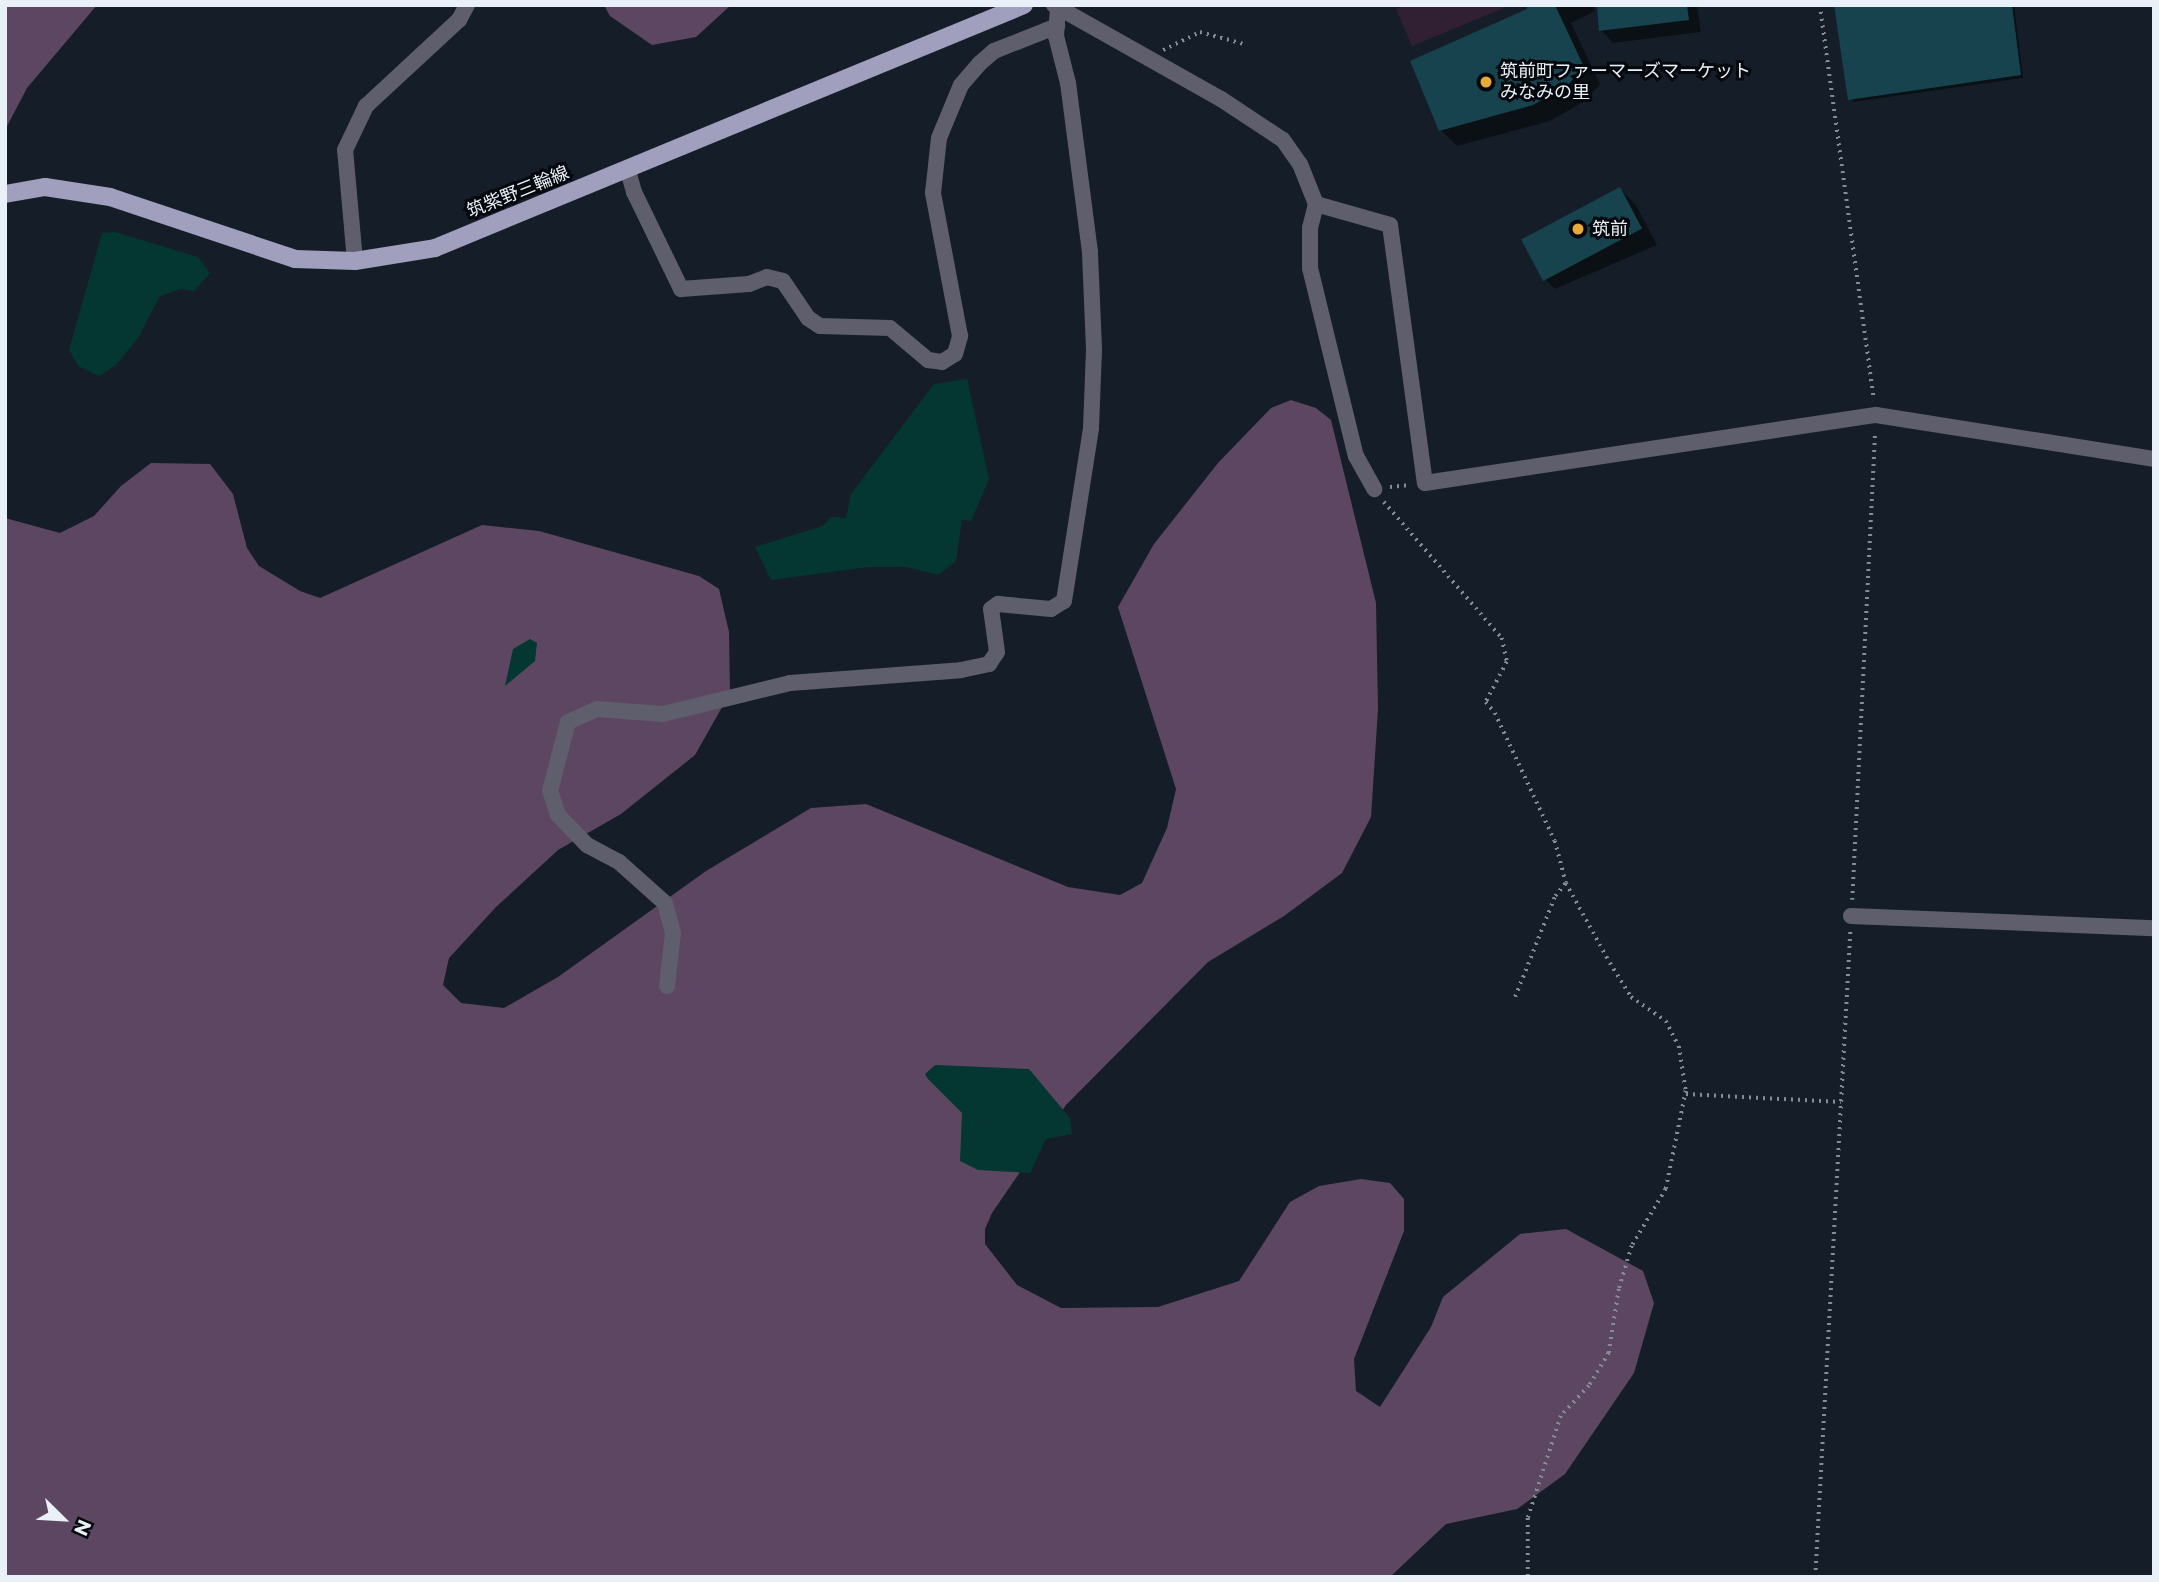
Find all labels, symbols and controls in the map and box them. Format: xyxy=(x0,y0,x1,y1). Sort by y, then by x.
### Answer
place label: 筑前町ファーマーズマーケット みなみの里 xyxy=(1500,61,1752,104)
marker: 筑前町ファーマーズマーケット みなみの里 xyxy=(1478,74,1494,90)
street label: 筑紫野三輪線 xyxy=(464,162,572,222)
place label: 筑前 xyxy=(1592,218,1628,240)
marker: 筑前 xyxy=(1570,221,1586,237)
north arrow xyxy=(28,1484,98,1554)
text: N xyxy=(69,1516,96,1539)

